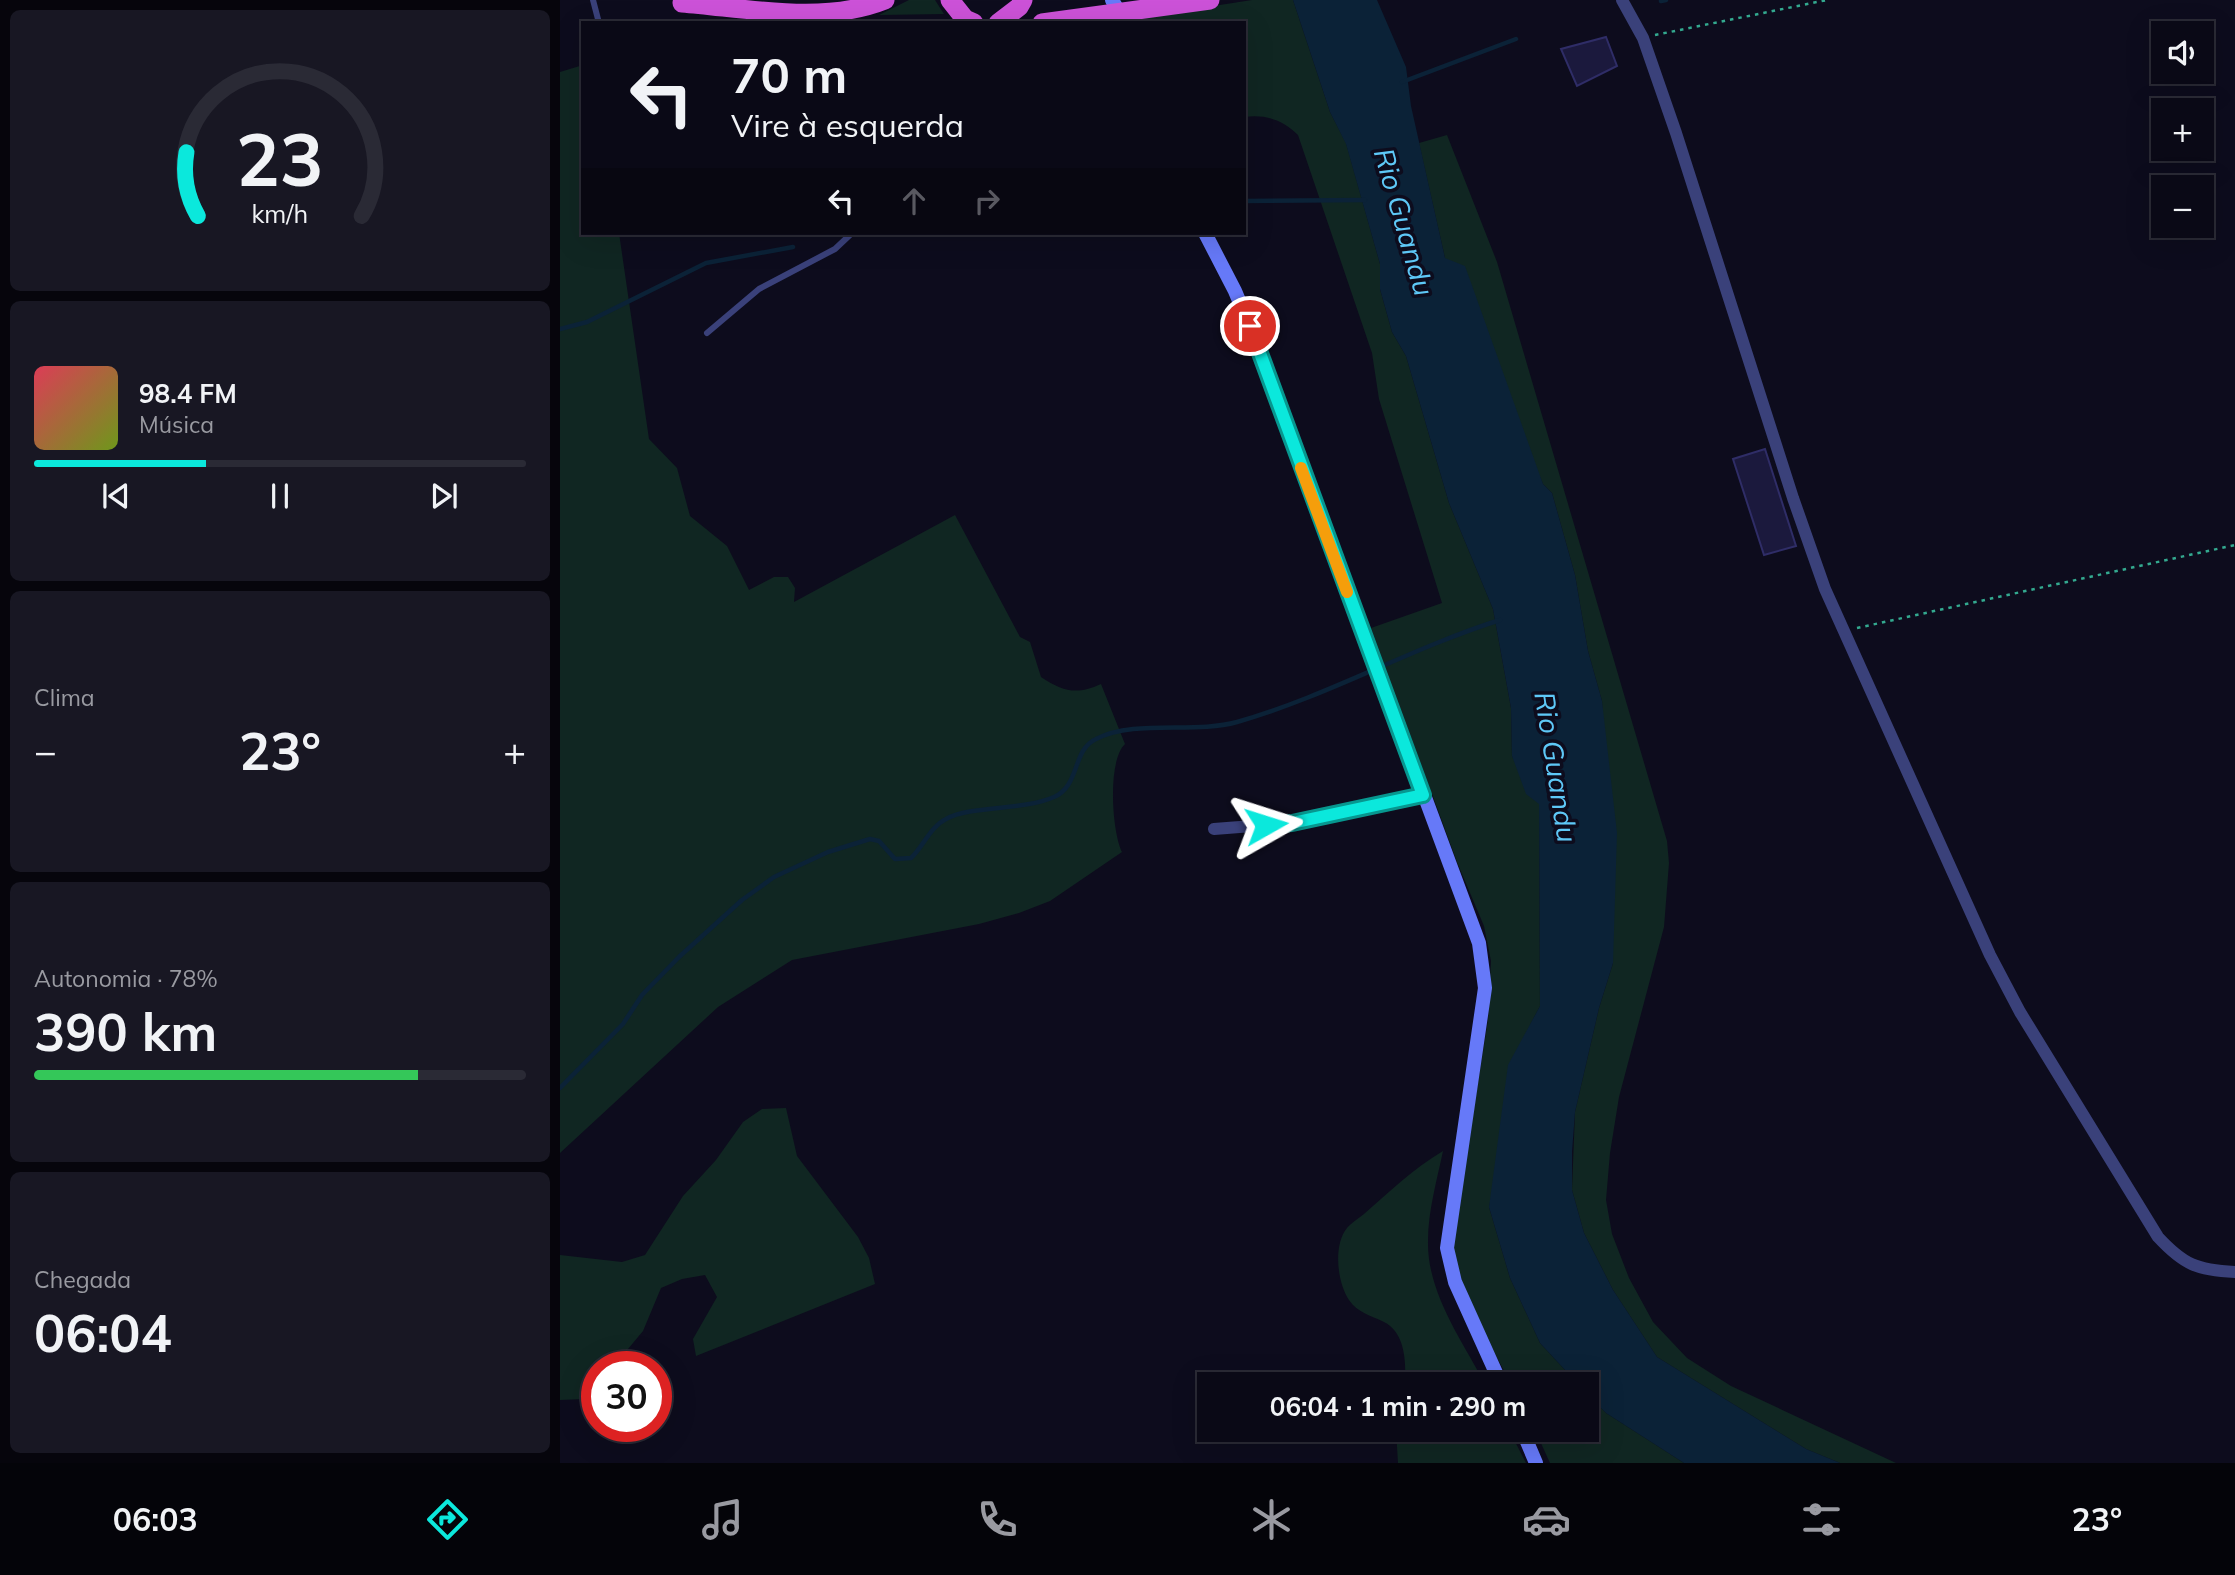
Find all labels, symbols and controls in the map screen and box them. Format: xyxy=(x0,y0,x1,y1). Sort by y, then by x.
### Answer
map controls xyxy=(2151,21,2214,238)
button: sound xyxy=(2151,21,2214,84)
text: 70 m xyxy=(731,44,847,105)
icon: left xyxy=(616,49,707,140)
button: + xyxy=(2151,98,2214,161)
text: Vire à esquerda xyxy=(731,105,964,145)
text: 23 xyxy=(236,114,324,205)
water label: Rio Guandu xyxy=(1367,144,1442,300)
button: − xyxy=(2151,175,2214,238)
icon: left xyxy=(822,182,860,220)
icon: ahead xyxy=(895,182,933,220)
icon: right xyxy=(968,182,1006,220)
text: km/h xyxy=(252,198,308,229)
pin xyxy=(1220,296,1280,356)
icon: arrive xyxy=(1231,307,1269,345)
text: 98.4 FM xyxy=(139,377,237,410)
text: Música xyxy=(139,410,214,439)
icon: previous xyxy=(97,477,135,515)
icon: pause xyxy=(261,477,299,515)
icon: next xyxy=(425,477,463,515)
text: Clima xyxy=(34,683,95,712)
water label: Rio Guandu xyxy=(1527,689,1586,845)
text: 23° xyxy=(239,718,321,783)
text: − xyxy=(34,727,57,775)
text: + xyxy=(503,727,526,775)
position arrow xyxy=(1229,788,1303,862)
text: Autonomia · 78% xyxy=(34,964,218,993)
text: 390 km xyxy=(34,999,217,1064)
text: Chegada xyxy=(34,1265,131,1294)
text: 06:04 xyxy=(34,1300,172,1365)
speed limit sign: 30 xyxy=(581,1351,672,1442)
text: 06:04 · 1 min · 290 m xyxy=(1270,1390,1526,1423)
icon: directions xyxy=(423,1495,472,1544)
icon: music xyxy=(698,1495,747,1544)
icon: phone xyxy=(973,1495,1022,1544)
icon: climate xyxy=(1247,1495,1296,1544)
icon: car xyxy=(1522,1495,1571,1544)
icon: filters xyxy=(1797,1495,1846,1544)
text: 06:03 xyxy=(113,1499,198,1539)
text: 23° xyxy=(2072,1499,2122,1539)

